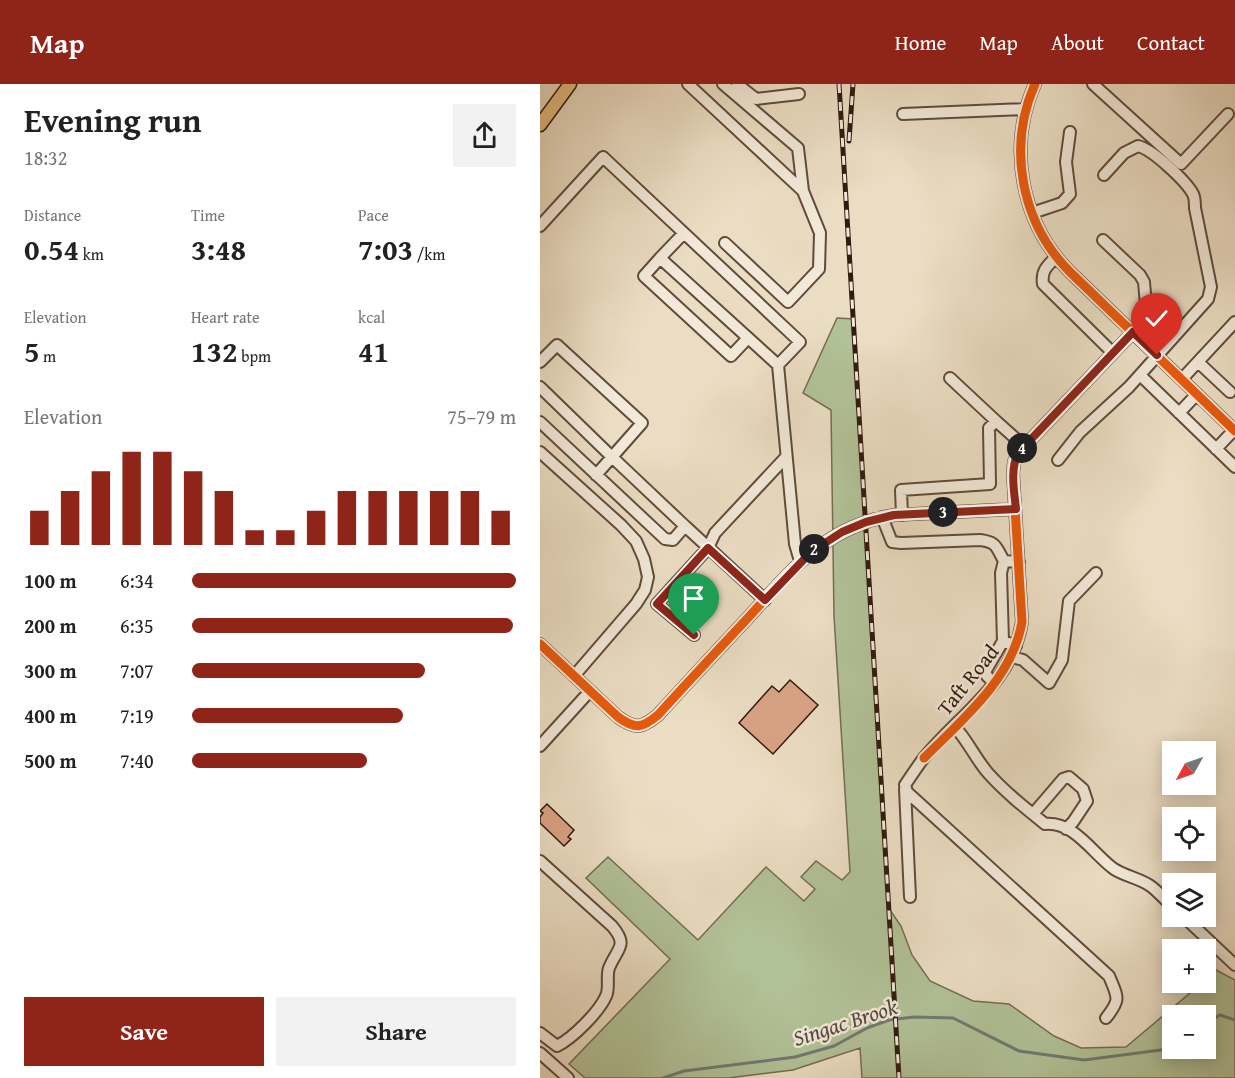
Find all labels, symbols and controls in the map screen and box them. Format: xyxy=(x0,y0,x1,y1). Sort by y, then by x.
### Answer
text: Map xyxy=(30,22,84,63)
text: Home xyxy=(895,27,946,58)
text: Map xyxy=(979,27,1018,58)
text: About xyxy=(1051,27,1104,58)
text: Contact xyxy=(1137,27,1205,58)
text: Evening run xyxy=(24,96,201,144)
button: share xyxy=(453,104,516,167)
text: 18:32 xyxy=(24,143,67,172)
text: Distance xyxy=(24,203,81,227)
text: Time xyxy=(191,203,225,227)
text: Pace xyxy=(358,203,389,227)
text: 0.54 xyxy=(24,227,79,271)
text: 3:48 xyxy=(191,227,246,271)
text: 7:03 xyxy=(358,227,413,271)
text: km xyxy=(79,242,104,266)
text: /km xyxy=(413,242,445,266)
pin xyxy=(1131,293,1182,355)
icon: check xyxy=(1140,302,1173,335)
text: Elevation xyxy=(24,305,87,329)
text: Heart rate xyxy=(191,305,260,329)
text: kcal xyxy=(358,305,385,329)
text: 5 xyxy=(24,329,40,373)
text: 132 xyxy=(191,329,238,373)
text: 41 xyxy=(358,329,389,373)
text: m xyxy=(40,344,56,368)
text: bpm xyxy=(238,344,271,368)
text: Elevation xyxy=(24,402,102,431)
text: 75–79 m xyxy=(447,402,516,431)
pin: 4 xyxy=(1007,433,1037,463)
text: 4 xyxy=(1018,436,1026,460)
pin: 3 xyxy=(928,497,958,527)
text: 3 xyxy=(939,500,947,524)
pin: 2 xyxy=(799,534,829,564)
text: 2 xyxy=(810,537,818,561)
text: 100 m xyxy=(24,566,77,595)
text: 6:34 xyxy=(120,566,154,595)
pin xyxy=(668,573,719,635)
icon: arrive xyxy=(677,582,710,615)
text: 200 m xyxy=(24,611,77,640)
text: 6:35 xyxy=(120,611,154,640)
street label: Taft Road xyxy=(929,637,1006,722)
text: 300 m xyxy=(24,656,77,685)
text: 7:07 xyxy=(120,656,154,685)
text: 400 m xyxy=(24,701,77,730)
text: 7:19 xyxy=(120,701,154,730)
north arrow xyxy=(1162,741,1216,795)
map controls xyxy=(1162,741,1216,1059)
text: 500 m xyxy=(24,746,77,775)
text: 7:40 xyxy=(120,746,154,775)
button: locate xyxy=(1162,807,1216,861)
button: layers xyxy=(1162,873,1216,927)
button: + xyxy=(1162,939,1216,993)
water label: Singac Brook xyxy=(789,990,902,1054)
button: Save xyxy=(24,997,264,1066)
button: Share xyxy=(276,997,516,1066)
button: − xyxy=(1162,1005,1216,1059)

